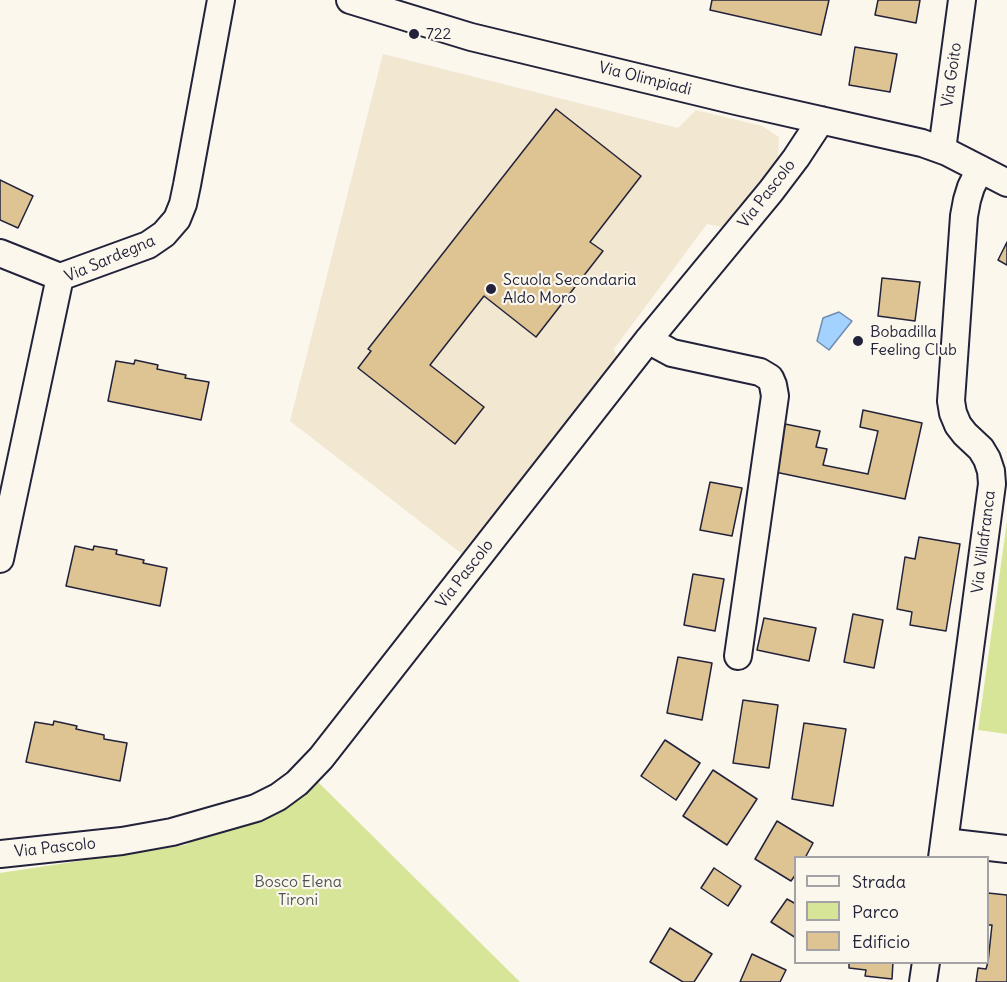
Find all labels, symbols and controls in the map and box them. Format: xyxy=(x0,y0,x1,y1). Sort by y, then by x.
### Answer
place label: 722 xyxy=(426,24,451,44)
marker: 722 xyxy=(407,27,421,41)
street label: Via Goito xyxy=(938,41,966,109)
street label: Via Olimpiadi xyxy=(597,58,693,100)
street label: Via Pascolo xyxy=(734,156,800,232)
street label: Via Sardegna xyxy=(62,231,158,287)
place label: Scuola Secondaria Aldo Moro xyxy=(503,270,636,308)
marker: Scuola Secondaria Aldo Moro xyxy=(484,282,498,296)
place label: Bobadilla Feeling Club xyxy=(870,322,957,360)
marker: Bobadilla Feeling Club xyxy=(851,334,865,348)
street label: Via Villafranca xyxy=(968,489,1000,595)
street label: Via Pascolo xyxy=(432,536,498,612)
street label: Via Pascolo xyxy=(13,834,97,862)
legend xyxy=(794,856,989,964)
text: Strada xyxy=(852,870,906,893)
park label: Bosco Elena Tironi xyxy=(254,872,342,910)
text: Parco xyxy=(852,900,899,923)
text: Edificio xyxy=(852,930,910,953)

